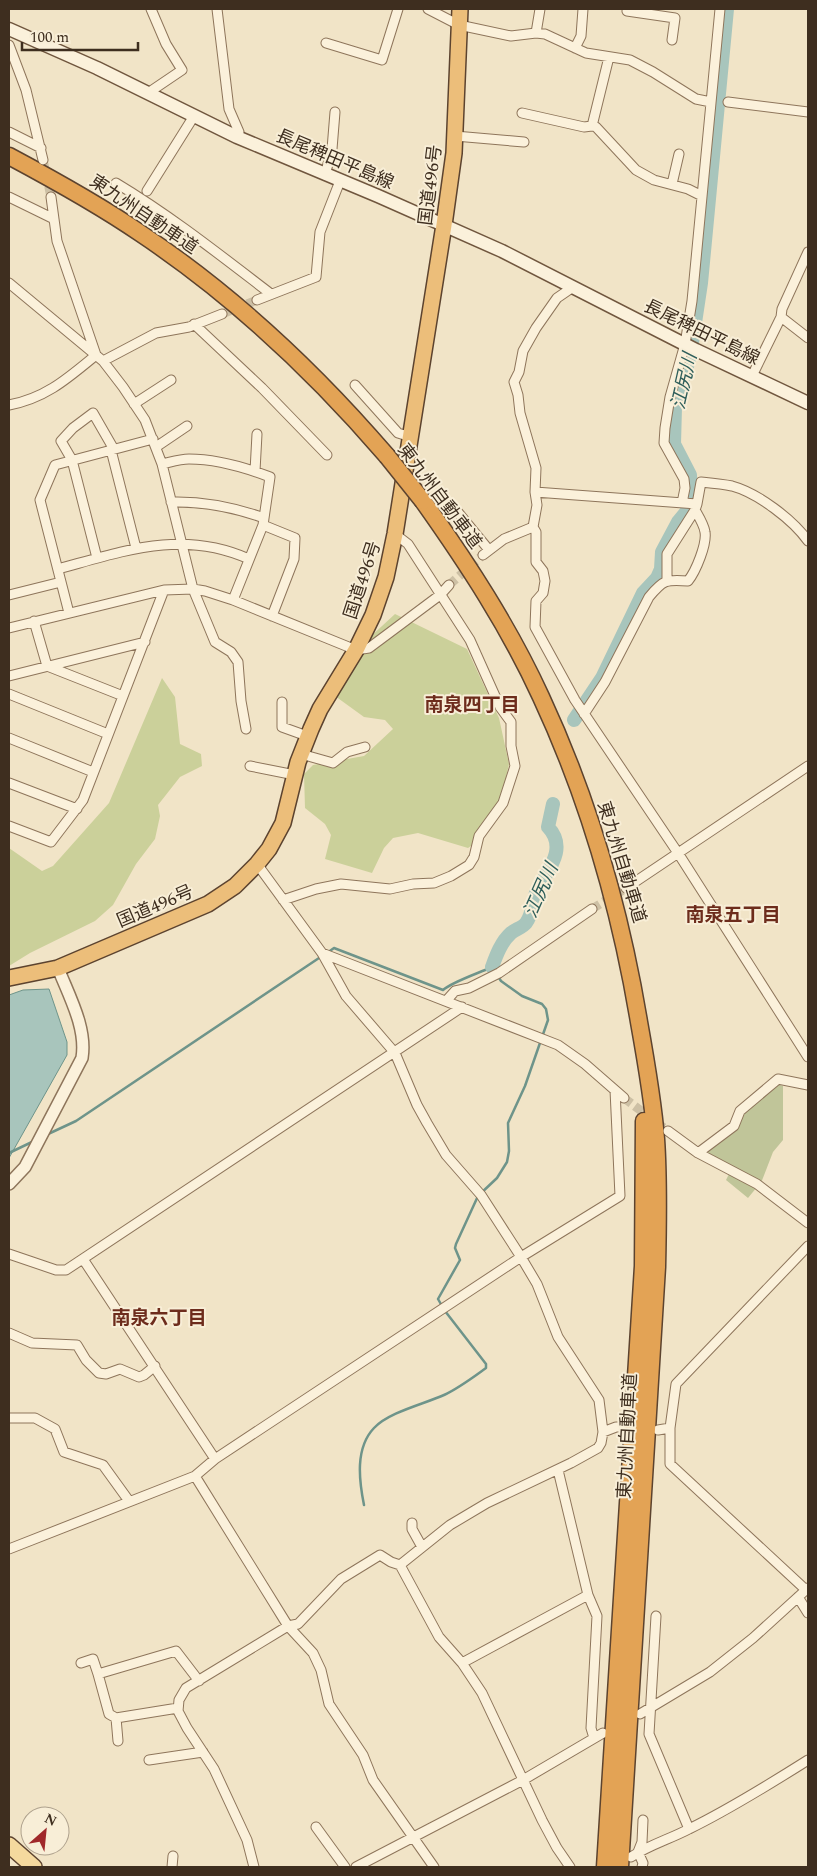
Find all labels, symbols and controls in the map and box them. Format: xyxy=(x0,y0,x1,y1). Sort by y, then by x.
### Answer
scale bar xyxy=(22,20,139,52)
text: 100 m xyxy=(30,26,69,49)
street label: 長尾稗田平島線 xyxy=(272,122,398,197)
street label: 国道496号 xyxy=(412,143,449,227)
street label: 東九州自動車道 xyxy=(84,168,203,261)
street label: 長尾稗田平島線 xyxy=(639,293,764,372)
water label: 江尻川 xyxy=(664,348,705,412)
street label: 東九州自動車道 xyxy=(391,438,488,555)
street label: 国道496号 xyxy=(337,537,388,623)
district label: 南泉四丁目 xyxy=(424,691,520,720)
street label: 東九州自動車道 xyxy=(590,798,653,926)
water label: 江尻川 xyxy=(517,857,567,923)
street label: 国道496号 xyxy=(113,878,198,935)
district label: 南泉五丁目 xyxy=(685,901,781,930)
district label: 南泉六丁目 xyxy=(111,1304,207,1333)
street label: 東九州自動車道 xyxy=(611,1372,644,1500)
north arrow xyxy=(20,1806,70,1856)
text: N xyxy=(41,1808,61,1832)

